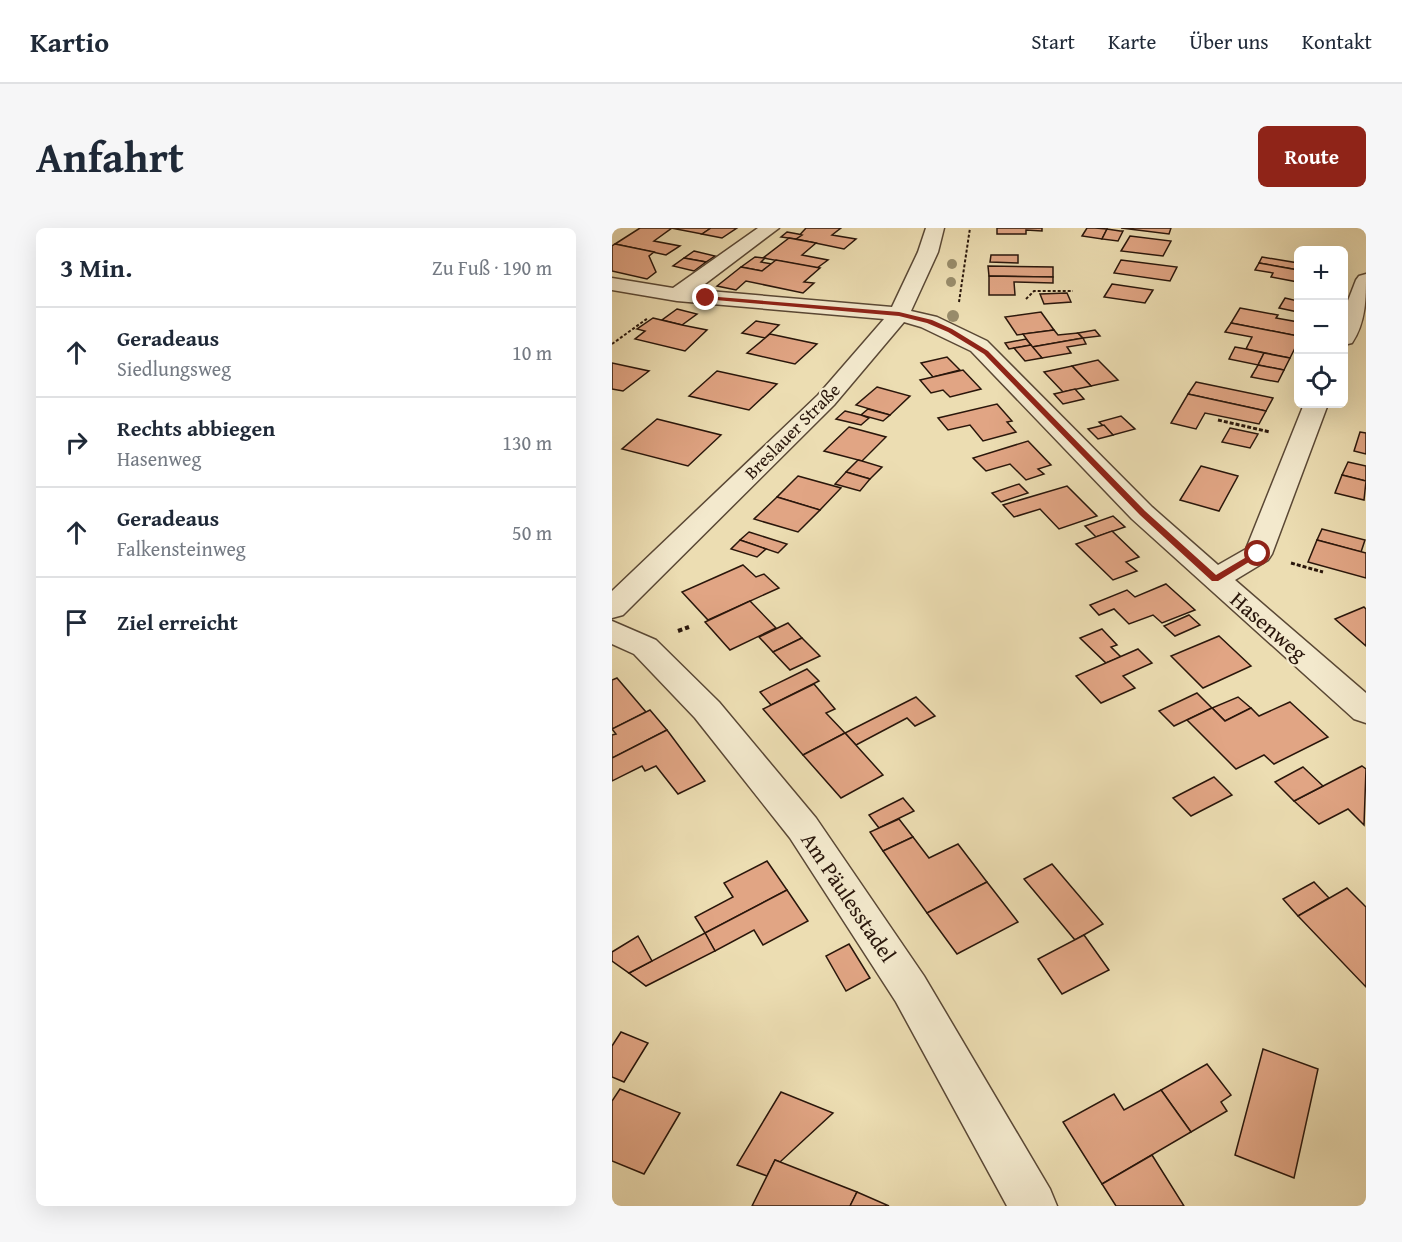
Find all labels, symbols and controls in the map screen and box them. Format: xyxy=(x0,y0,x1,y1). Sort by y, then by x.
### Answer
text: Kartio xyxy=(30,21,109,62)
text: Start xyxy=(1031,26,1075,57)
text: Karte xyxy=(1108,26,1156,57)
text: Über uns xyxy=(1189,26,1269,57)
text: Kontakt xyxy=(1302,26,1372,57)
text: Anfahrt xyxy=(36,126,184,187)
button: Route xyxy=(1258,126,1366,187)
map controls xyxy=(1294,246,1348,408)
button: + xyxy=(1294,246,1348,300)
text: 3 Min. xyxy=(60,248,132,287)
text: Zu Fuß · 190 m xyxy=(432,253,552,282)
route end xyxy=(692,284,718,310)
button: − xyxy=(1294,300,1348,354)
text: Geradeaus xyxy=(117,322,219,354)
icon: ahead xyxy=(60,336,93,369)
text: 10 m xyxy=(512,338,552,367)
text: Siedlungsweg xyxy=(117,354,231,383)
button: locate xyxy=(1294,354,1348,408)
street label: Breslauer Straße xyxy=(738,377,846,485)
text: Rechts abbiegen xyxy=(117,412,275,444)
icon: right xyxy=(60,426,93,459)
text: 130 m xyxy=(502,428,552,457)
text: Hasenweg xyxy=(117,444,201,473)
text: Geradeaus xyxy=(117,502,219,534)
icon: ahead xyxy=(60,516,93,549)
text: 50 m xyxy=(512,518,552,547)
text: Falkensteinweg xyxy=(117,534,246,563)
route start xyxy=(1244,540,1270,566)
street label: Hasenweg xyxy=(1223,583,1315,669)
icon: arrive xyxy=(60,606,93,639)
text: Ziel erreicht xyxy=(117,606,238,638)
street label: Am Päulesstadel xyxy=(794,826,904,968)

